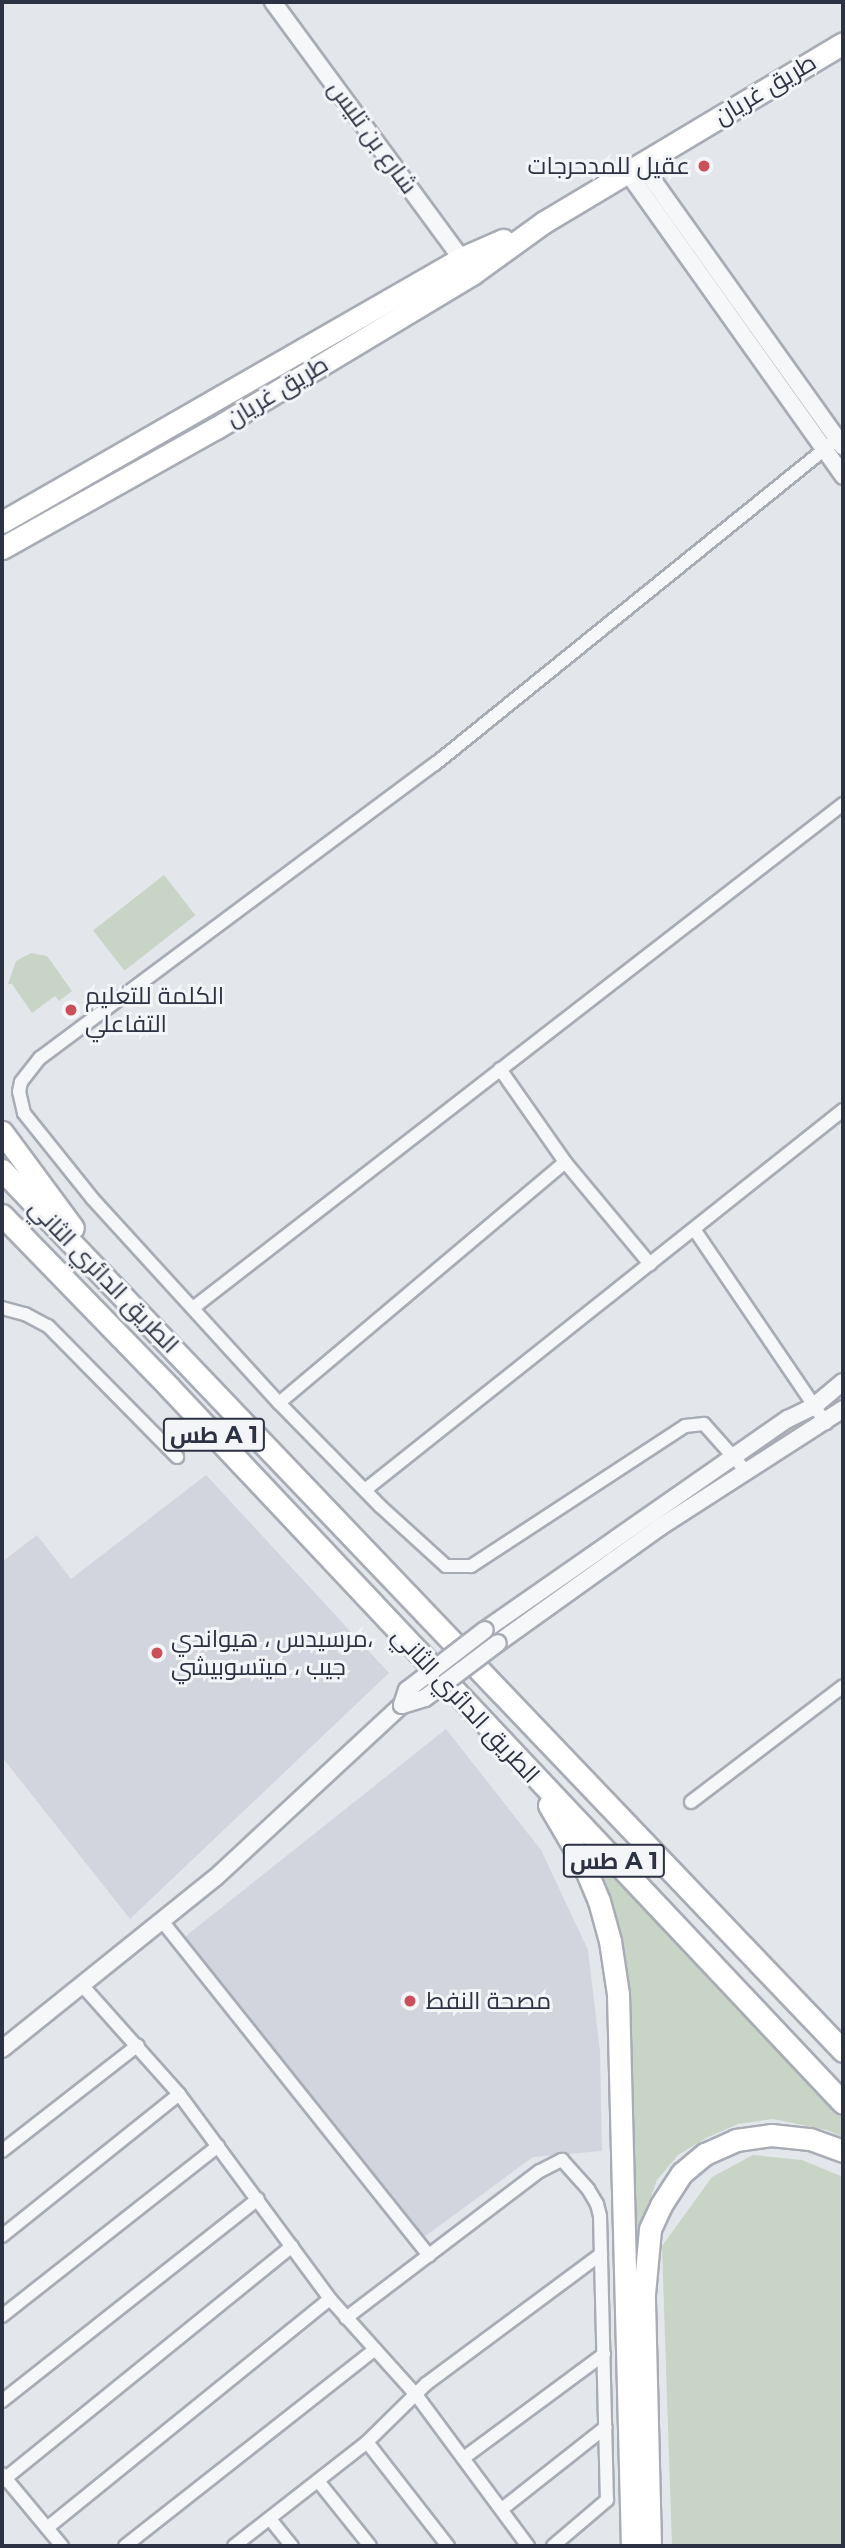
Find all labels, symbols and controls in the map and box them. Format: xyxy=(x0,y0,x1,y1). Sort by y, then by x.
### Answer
street label: طريق غريان xyxy=(709,47,821,131)
street label: شارع بن تليس xyxy=(322,75,424,199)
place label: عقيل للمدحرجات xyxy=(527,152,690,180)
marker: عقيل للمدحرجات xyxy=(696,158,712,174)
street label: طريق غريان xyxy=(221,349,333,433)
place label: الكلمة للتعليم التفاعلي xyxy=(85,982,224,1038)
marker: الكلمة للتعليم التفاعلي xyxy=(63,1002,79,1018)
street label: الطريق الدائري الثاني xyxy=(23,1193,185,1359)
road number: طس A 1 xyxy=(162,1416,266,1454)
street label: الطريق الدائري الثاني xyxy=(386,1621,546,1789)
place label: مرسيدس ، هيواندي، جيب ، ميتسوبيشي xyxy=(171,1625,373,1681)
marker: مرسيدس ، هيواندي، جيب ، ميتسوبيشي xyxy=(149,1645,165,1661)
road number: طس A 1 xyxy=(562,1842,666,1880)
place label: مصحة النفط xyxy=(426,1987,551,2015)
marker: مصحة النفط xyxy=(400,1991,420,2011)

